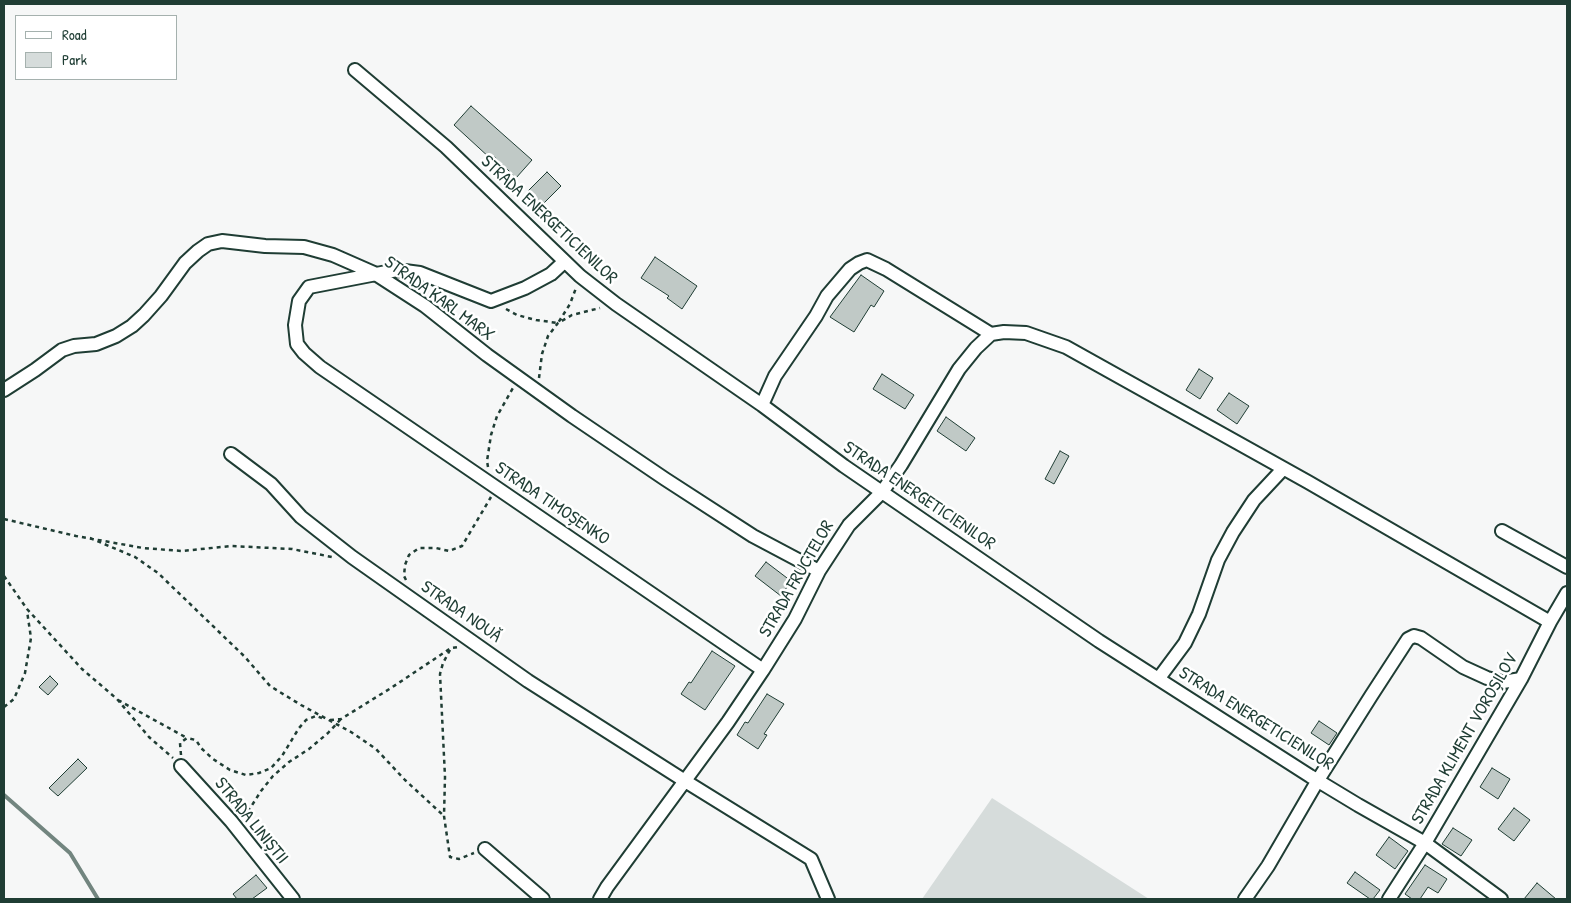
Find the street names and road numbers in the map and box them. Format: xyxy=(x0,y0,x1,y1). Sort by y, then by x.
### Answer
street label: STRADA ENERGETICIENILOR xyxy=(476,151,622,289)
street label: STRADA KARL MARX xyxy=(380,252,498,346)
street label: STRADA ENERGETICIENILOR xyxy=(839,437,999,555)
street label: STRADA TIMOȘENKO xyxy=(491,458,613,550)
street label: STRADA FRUCTELOR xyxy=(755,517,839,641)
street label: STRADA NOUĂ xyxy=(417,576,505,648)
street label: STRADA KLIMENT VOROȘILOV xyxy=(1407,650,1523,828)
street label: STRADA ENERGETICIENILOR xyxy=(1174,662,1338,776)
street label: STRADA LINIȘTII xyxy=(210,773,292,869)

